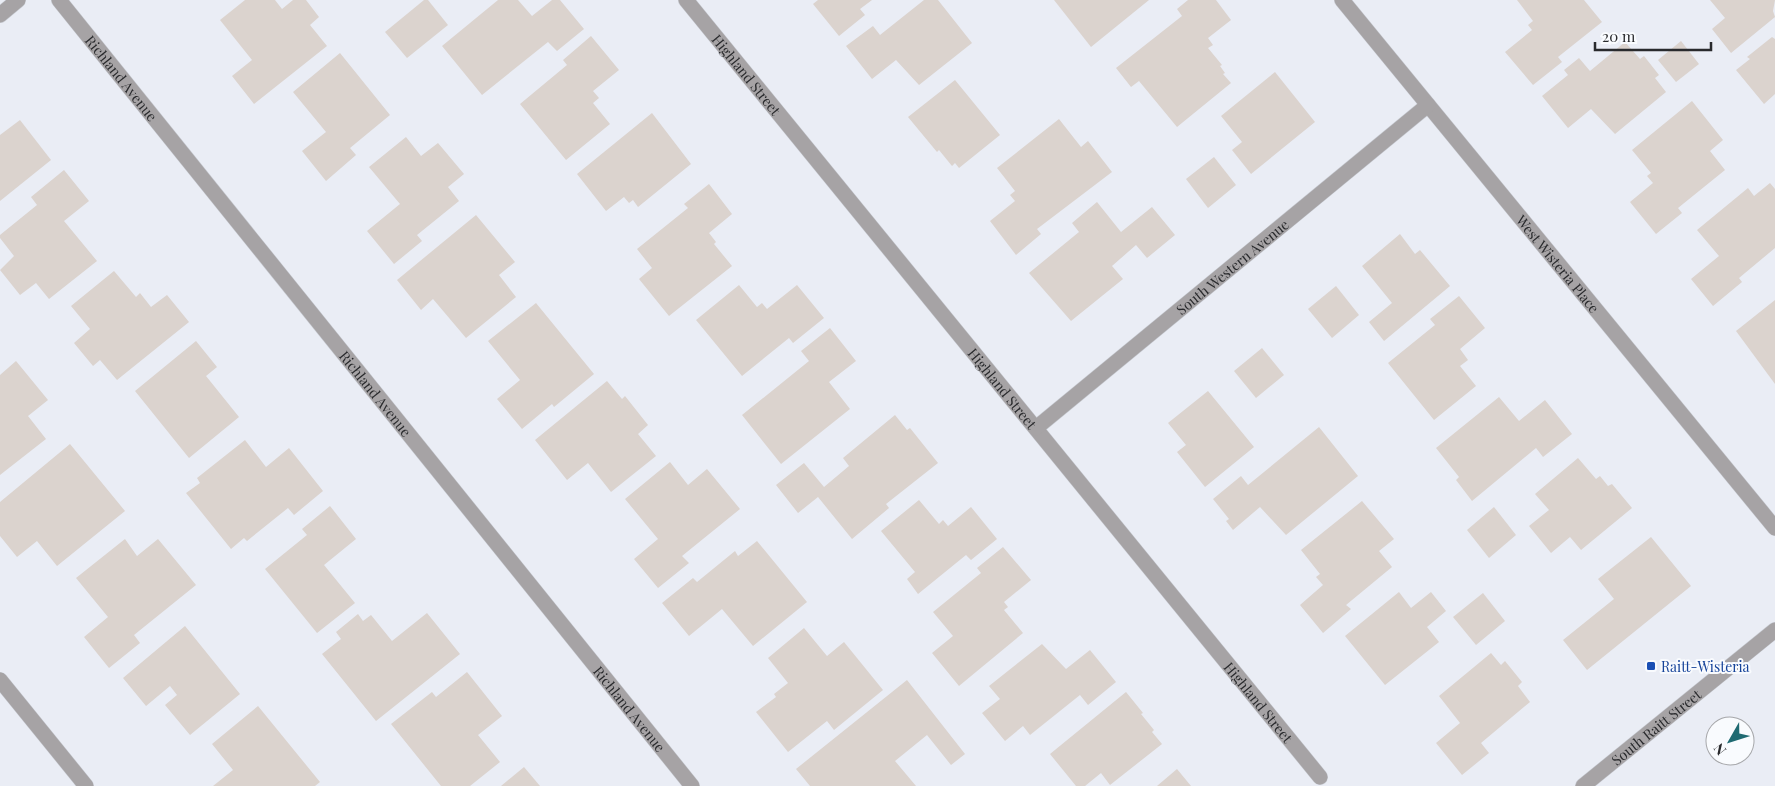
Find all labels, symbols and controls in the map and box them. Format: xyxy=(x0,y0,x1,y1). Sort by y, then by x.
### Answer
scale bar xyxy=(1595,20,1711,52)
text: 20 m xyxy=(1602,26,1636,46)
street label: Highland Street xyxy=(708,30,786,120)
street label: Richland Avenue xyxy=(81,31,162,125)
street label: West Wisteria Place xyxy=(1512,210,1604,317)
street label: South Western Avenue xyxy=(1172,214,1292,319)
street label: Highland Street xyxy=(964,344,1042,433)
street label: Richland Avenue xyxy=(335,346,416,440)
place label: Raitt-Wisteria xyxy=(1661,657,1750,676)
street label: Highland Street xyxy=(1220,658,1298,747)
marker: Raitt-Wisteria xyxy=(1645,660,1657,672)
street label: Richland Avenue xyxy=(589,662,670,756)
street label: South Raitt Street xyxy=(1607,684,1706,769)
north arrow xyxy=(1705,716,1755,766)
text: N xyxy=(1709,740,1730,759)

